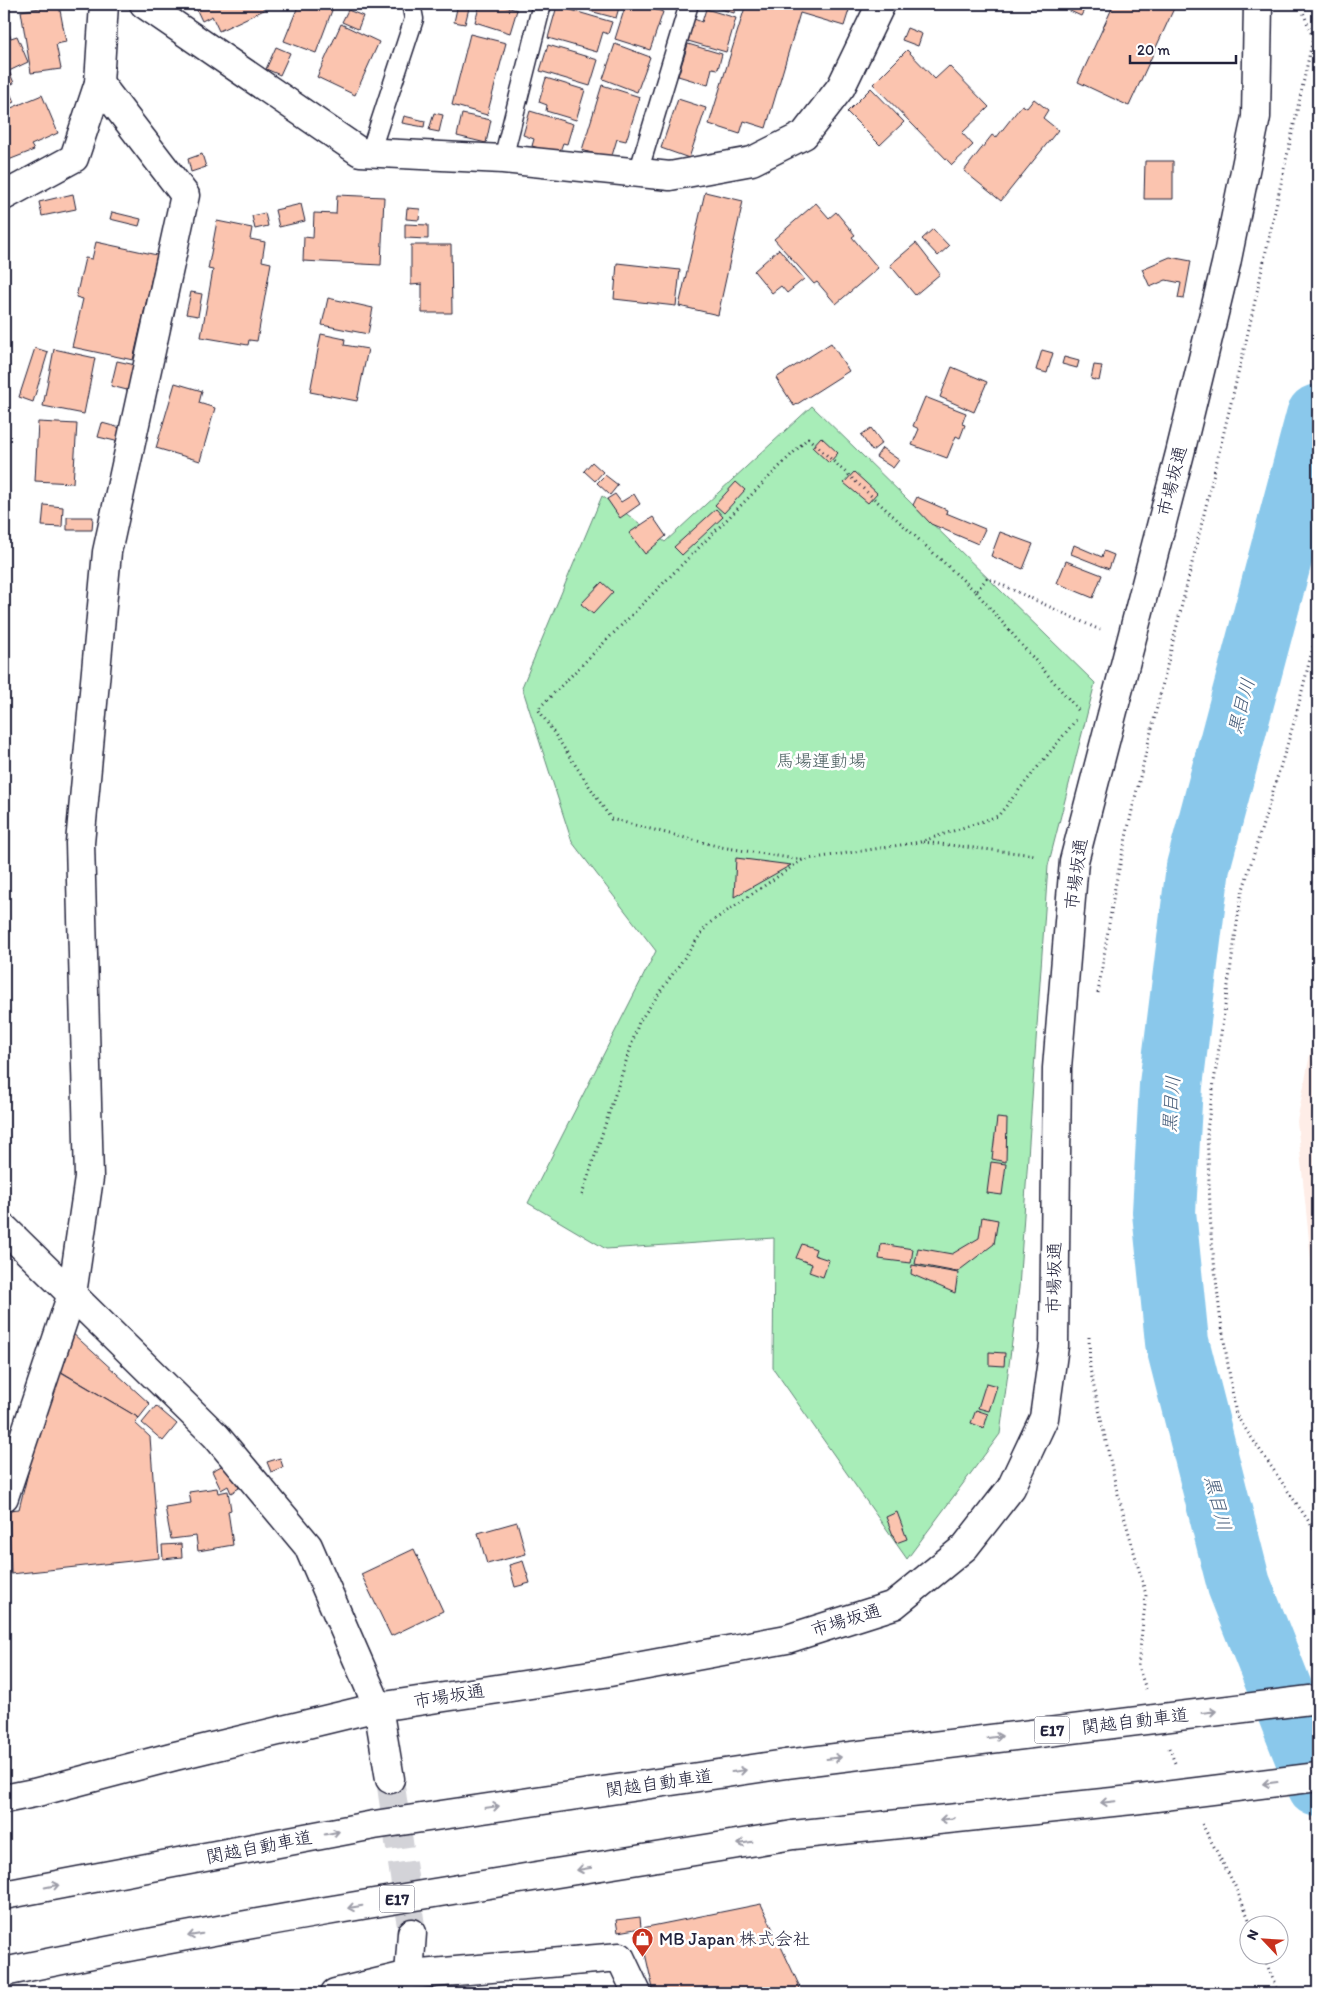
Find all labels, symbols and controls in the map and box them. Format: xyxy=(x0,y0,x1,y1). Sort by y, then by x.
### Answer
scale bar xyxy=(1130,32,1236,64)
text: 20 m xyxy=(1137,41,1171,59)
street label: 市場坂通 xyxy=(1153,443,1191,519)
water label: 黒目川 xyxy=(1223,675,1259,737)
park label: 馬場運動場 xyxy=(776,750,866,772)
street label: 市場坂通 xyxy=(1060,837,1092,911)
water label: 黒目川 xyxy=(1158,1075,1184,1133)
street label: 市場坂通 xyxy=(1042,1242,1066,1314)
water label: 黒目川 xyxy=(1200,1473,1236,1533)
street label: 市場坂通 xyxy=(808,1599,884,1641)
street label: 市場坂通 xyxy=(412,1680,486,1712)
street label: 関越自動車道 xyxy=(1080,1704,1190,1738)
one-way arrow xyxy=(1201,1707,1217,1717)
road number: E17 xyxy=(1034,1716,1070,1744)
one-way arrow xyxy=(987,1732,1003,1742)
one-way arrow xyxy=(826,1753,842,1763)
street label: 関越自動車道 xyxy=(604,1765,714,1801)
one-way arrow xyxy=(731,1765,747,1775)
one-way arrow xyxy=(1262,1778,1278,1788)
one-way arrow xyxy=(1101,1797,1117,1807)
one-way arrow xyxy=(484,1802,500,1812)
one-way arrow xyxy=(939,1814,955,1824)
street label: 関越自動車道 xyxy=(204,1826,314,1868)
one-way arrow xyxy=(323,1827,339,1837)
one-way arrow xyxy=(737,1839,753,1849)
one-way arrow xyxy=(577,1864,593,1874)
one-way arrow xyxy=(43,1881,59,1890)
road number: E17 xyxy=(380,1886,414,1912)
one-way arrow xyxy=(347,1902,363,1912)
north arrow xyxy=(1240,1914,1290,1964)
shop icon: MB Japan 株式会社 xyxy=(631,1927,655,1958)
text: N xyxy=(1243,1927,1262,1943)
place label: MB Japan 株式会社 xyxy=(659,1928,811,1950)
one-way arrow xyxy=(187,1931,203,1941)

